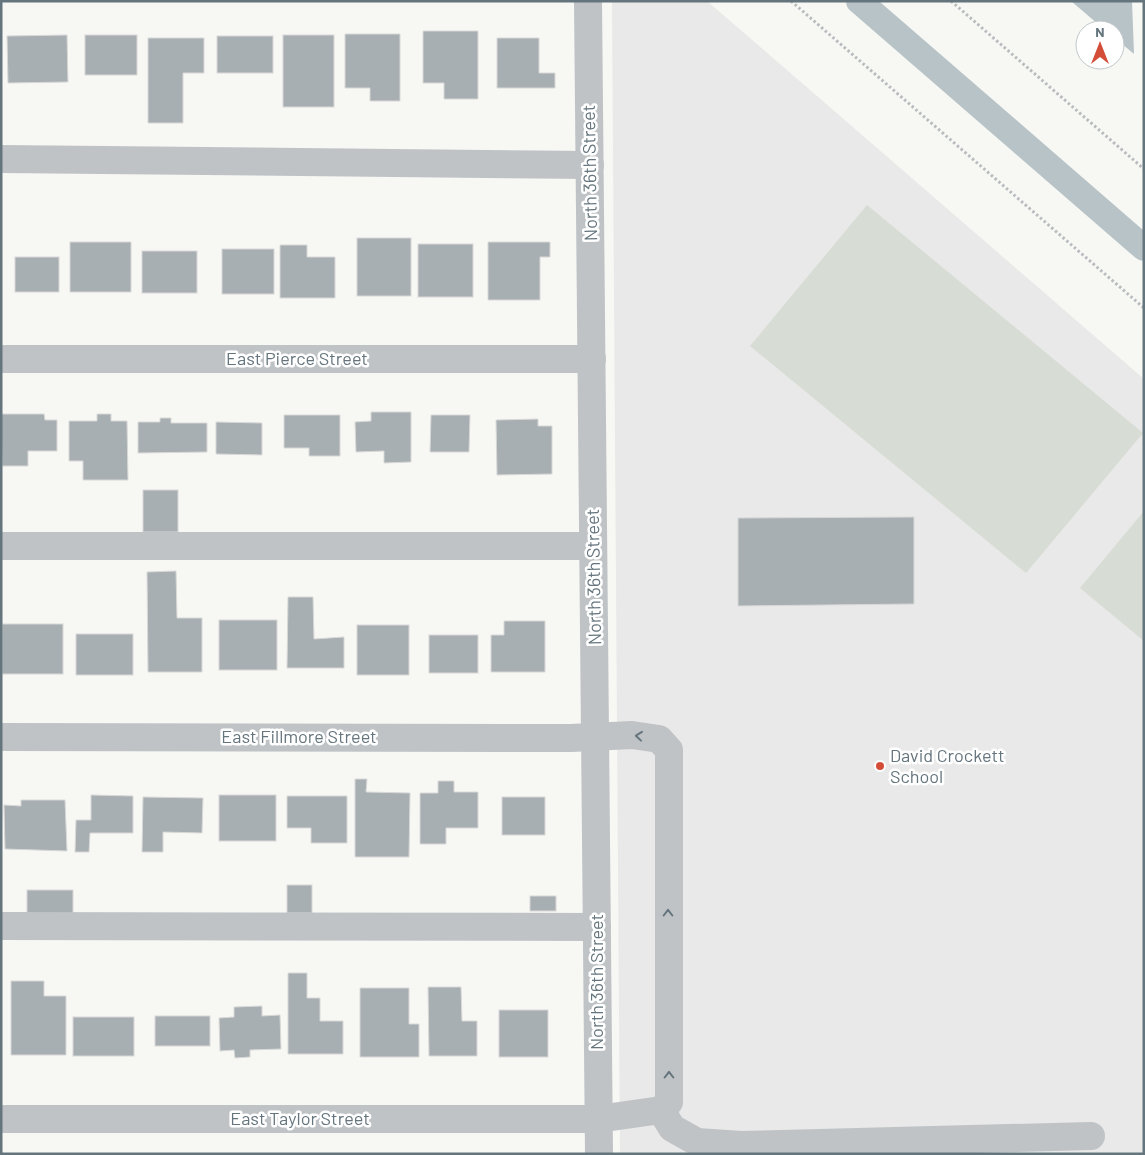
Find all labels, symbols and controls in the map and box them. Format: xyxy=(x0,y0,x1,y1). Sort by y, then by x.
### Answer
north arrow xyxy=(1075,20,1125,70)
text: N xyxy=(1095,23,1105,40)
street label: North 36th Street xyxy=(577,105,601,241)
street label: East Pierce Street xyxy=(226,347,368,369)
street label: North 36th Street xyxy=(581,509,605,645)
street label: East Fillmore Street xyxy=(221,725,377,747)
one-way arrow xyxy=(635,731,643,742)
place label: David Crockett School xyxy=(890,744,1004,787)
marker: David Crockett School xyxy=(874,760,886,772)
one-way arrow xyxy=(663,908,673,916)
street label: North 36th Street xyxy=(585,914,607,1050)
one-way arrow xyxy=(664,1071,674,1078)
street label: East Taylor Street xyxy=(230,1107,370,1129)

